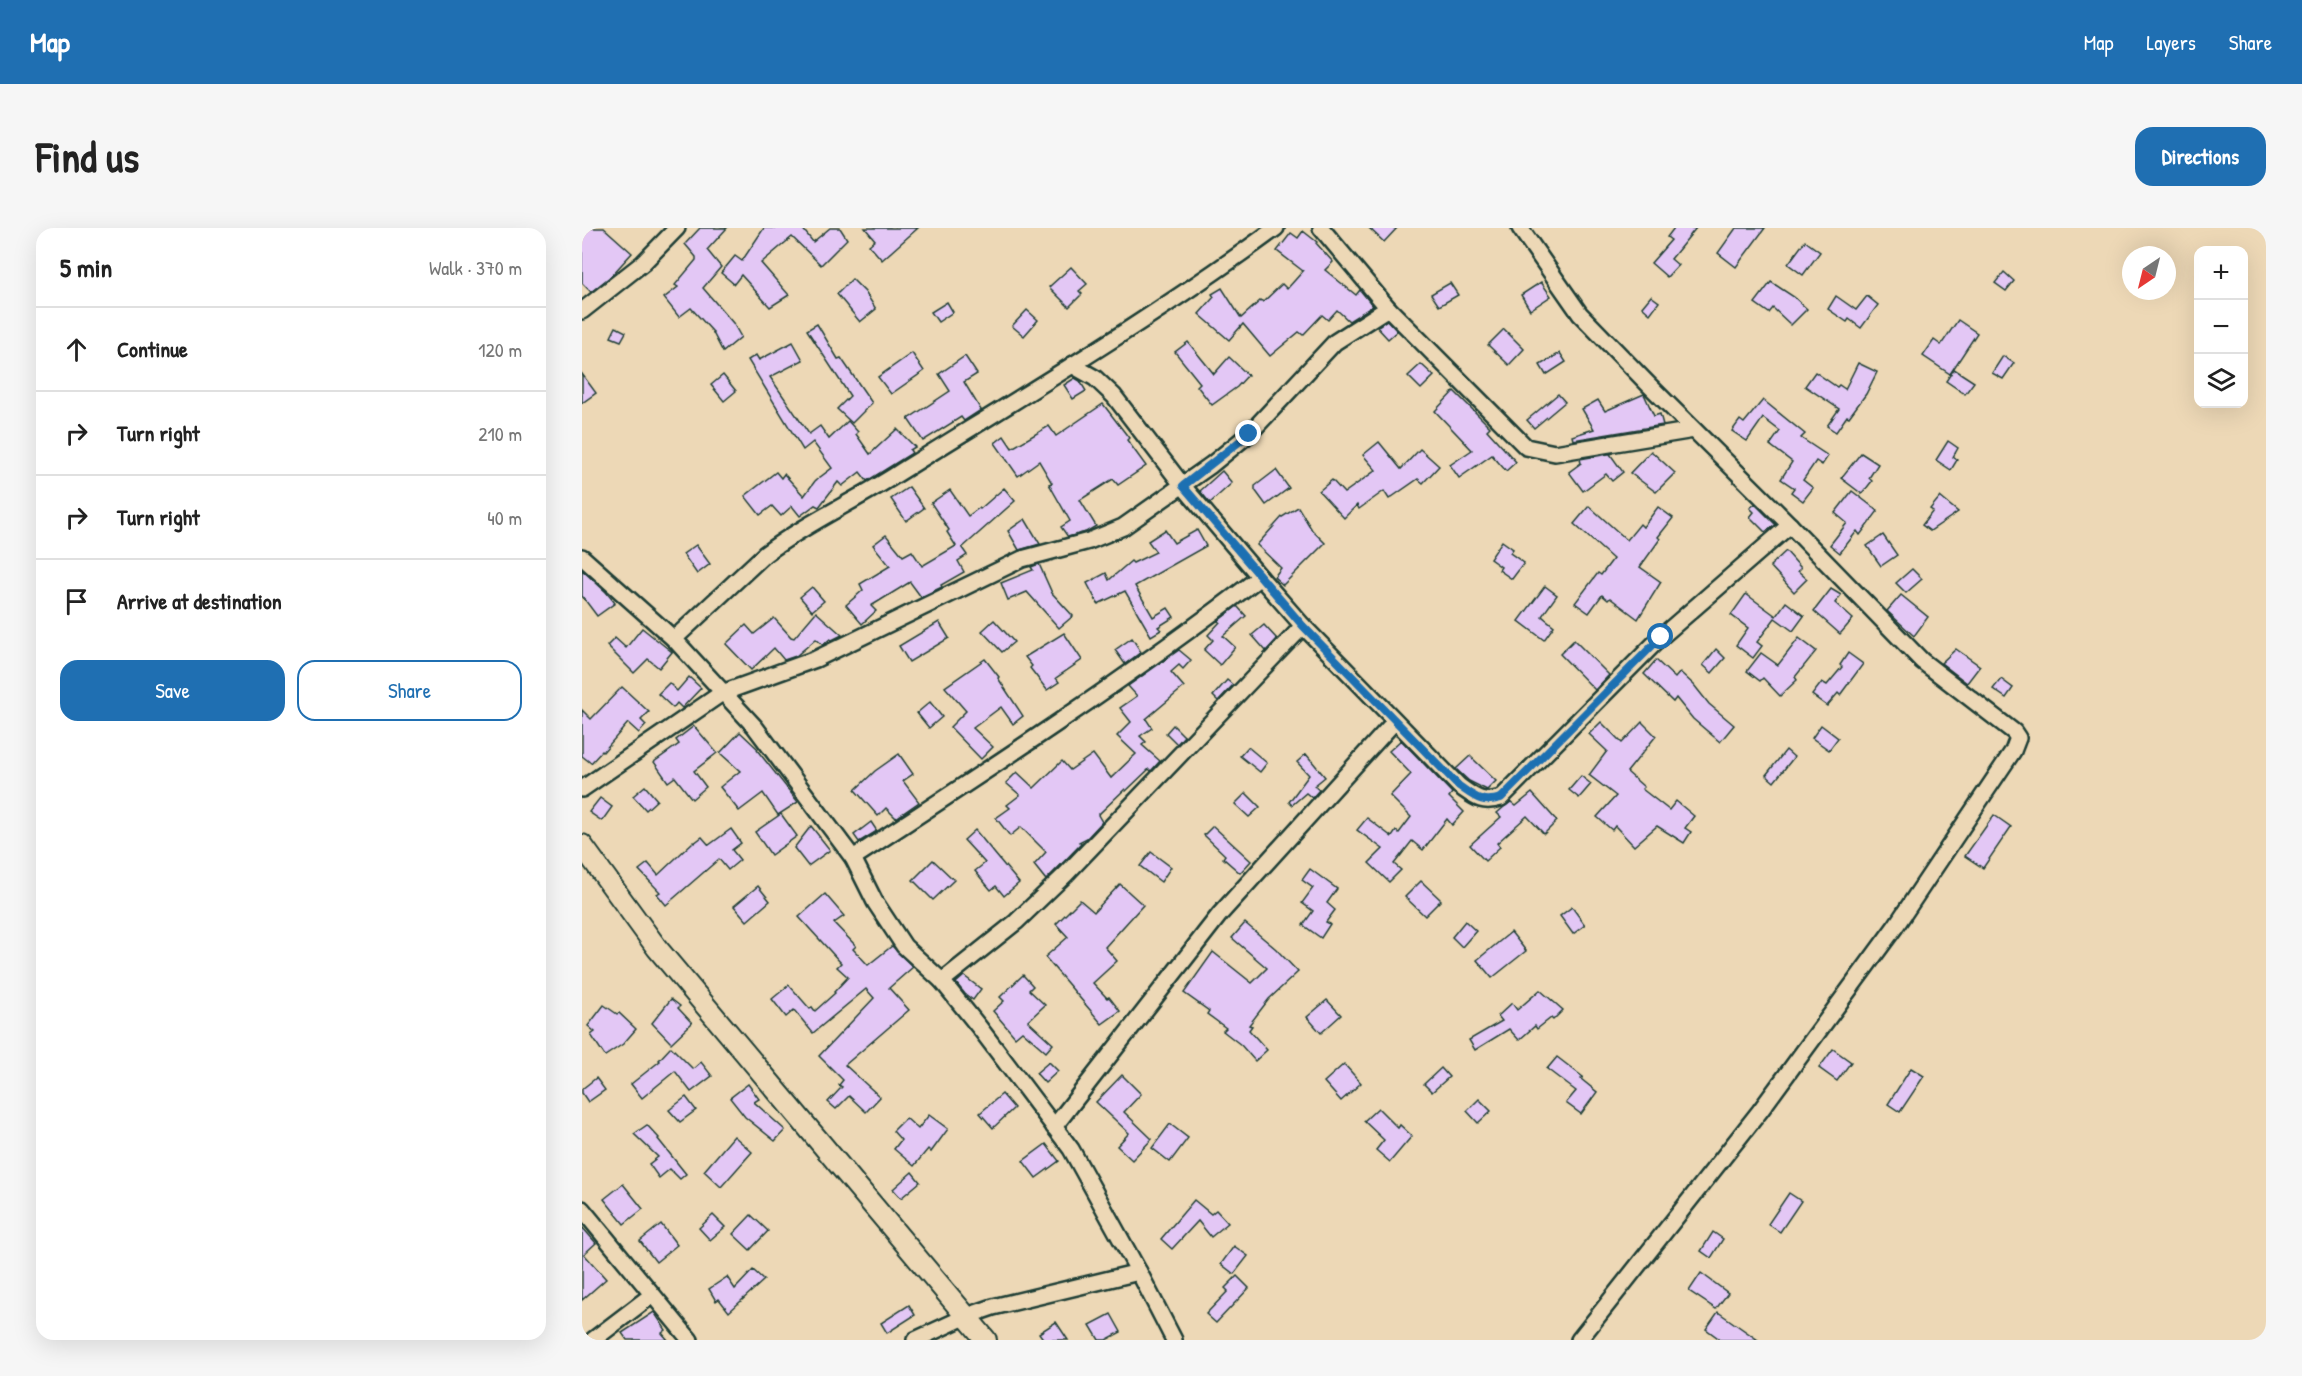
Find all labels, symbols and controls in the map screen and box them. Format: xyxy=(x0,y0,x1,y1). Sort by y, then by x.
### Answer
text: Map xyxy=(30,23,70,61)
text: Map xyxy=(2084,28,2113,57)
text: Layers xyxy=(2146,28,2196,57)
text: Share xyxy=(2229,28,2272,57)
button: Directions xyxy=(2135,127,2266,186)
text: Find us xyxy=(36,128,139,185)
north arrow xyxy=(2122,246,2176,300)
map controls xyxy=(2194,246,2248,408)
button: + xyxy=(2194,246,2248,300)
text: 5 min xyxy=(60,250,112,285)
text: Walk · 370 m xyxy=(429,254,522,281)
button: − xyxy=(2194,300,2248,354)
icon: ahead xyxy=(60,333,93,366)
text: Continue xyxy=(117,334,188,364)
text: 120 m xyxy=(478,336,522,363)
button: layers xyxy=(2194,354,2248,408)
icon: right xyxy=(60,417,93,450)
text: Turn right xyxy=(117,418,200,448)
text: 210 m xyxy=(478,420,522,447)
route end xyxy=(1235,420,1261,446)
icon: right xyxy=(60,501,93,534)
text: Turn right xyxy=(117,502,200,532)
text: 40 m xyxy=(487,504,522,531)
icon: arrive xyxy=(60,585,93,618)
text: Arrive at destination xyxy=(117,586,282,616)
route start xyxy=(1647,623,1673,649)
button: Save xyxy=(60,660,285,721)
button: Share xyxy=(297,660,522,721)

